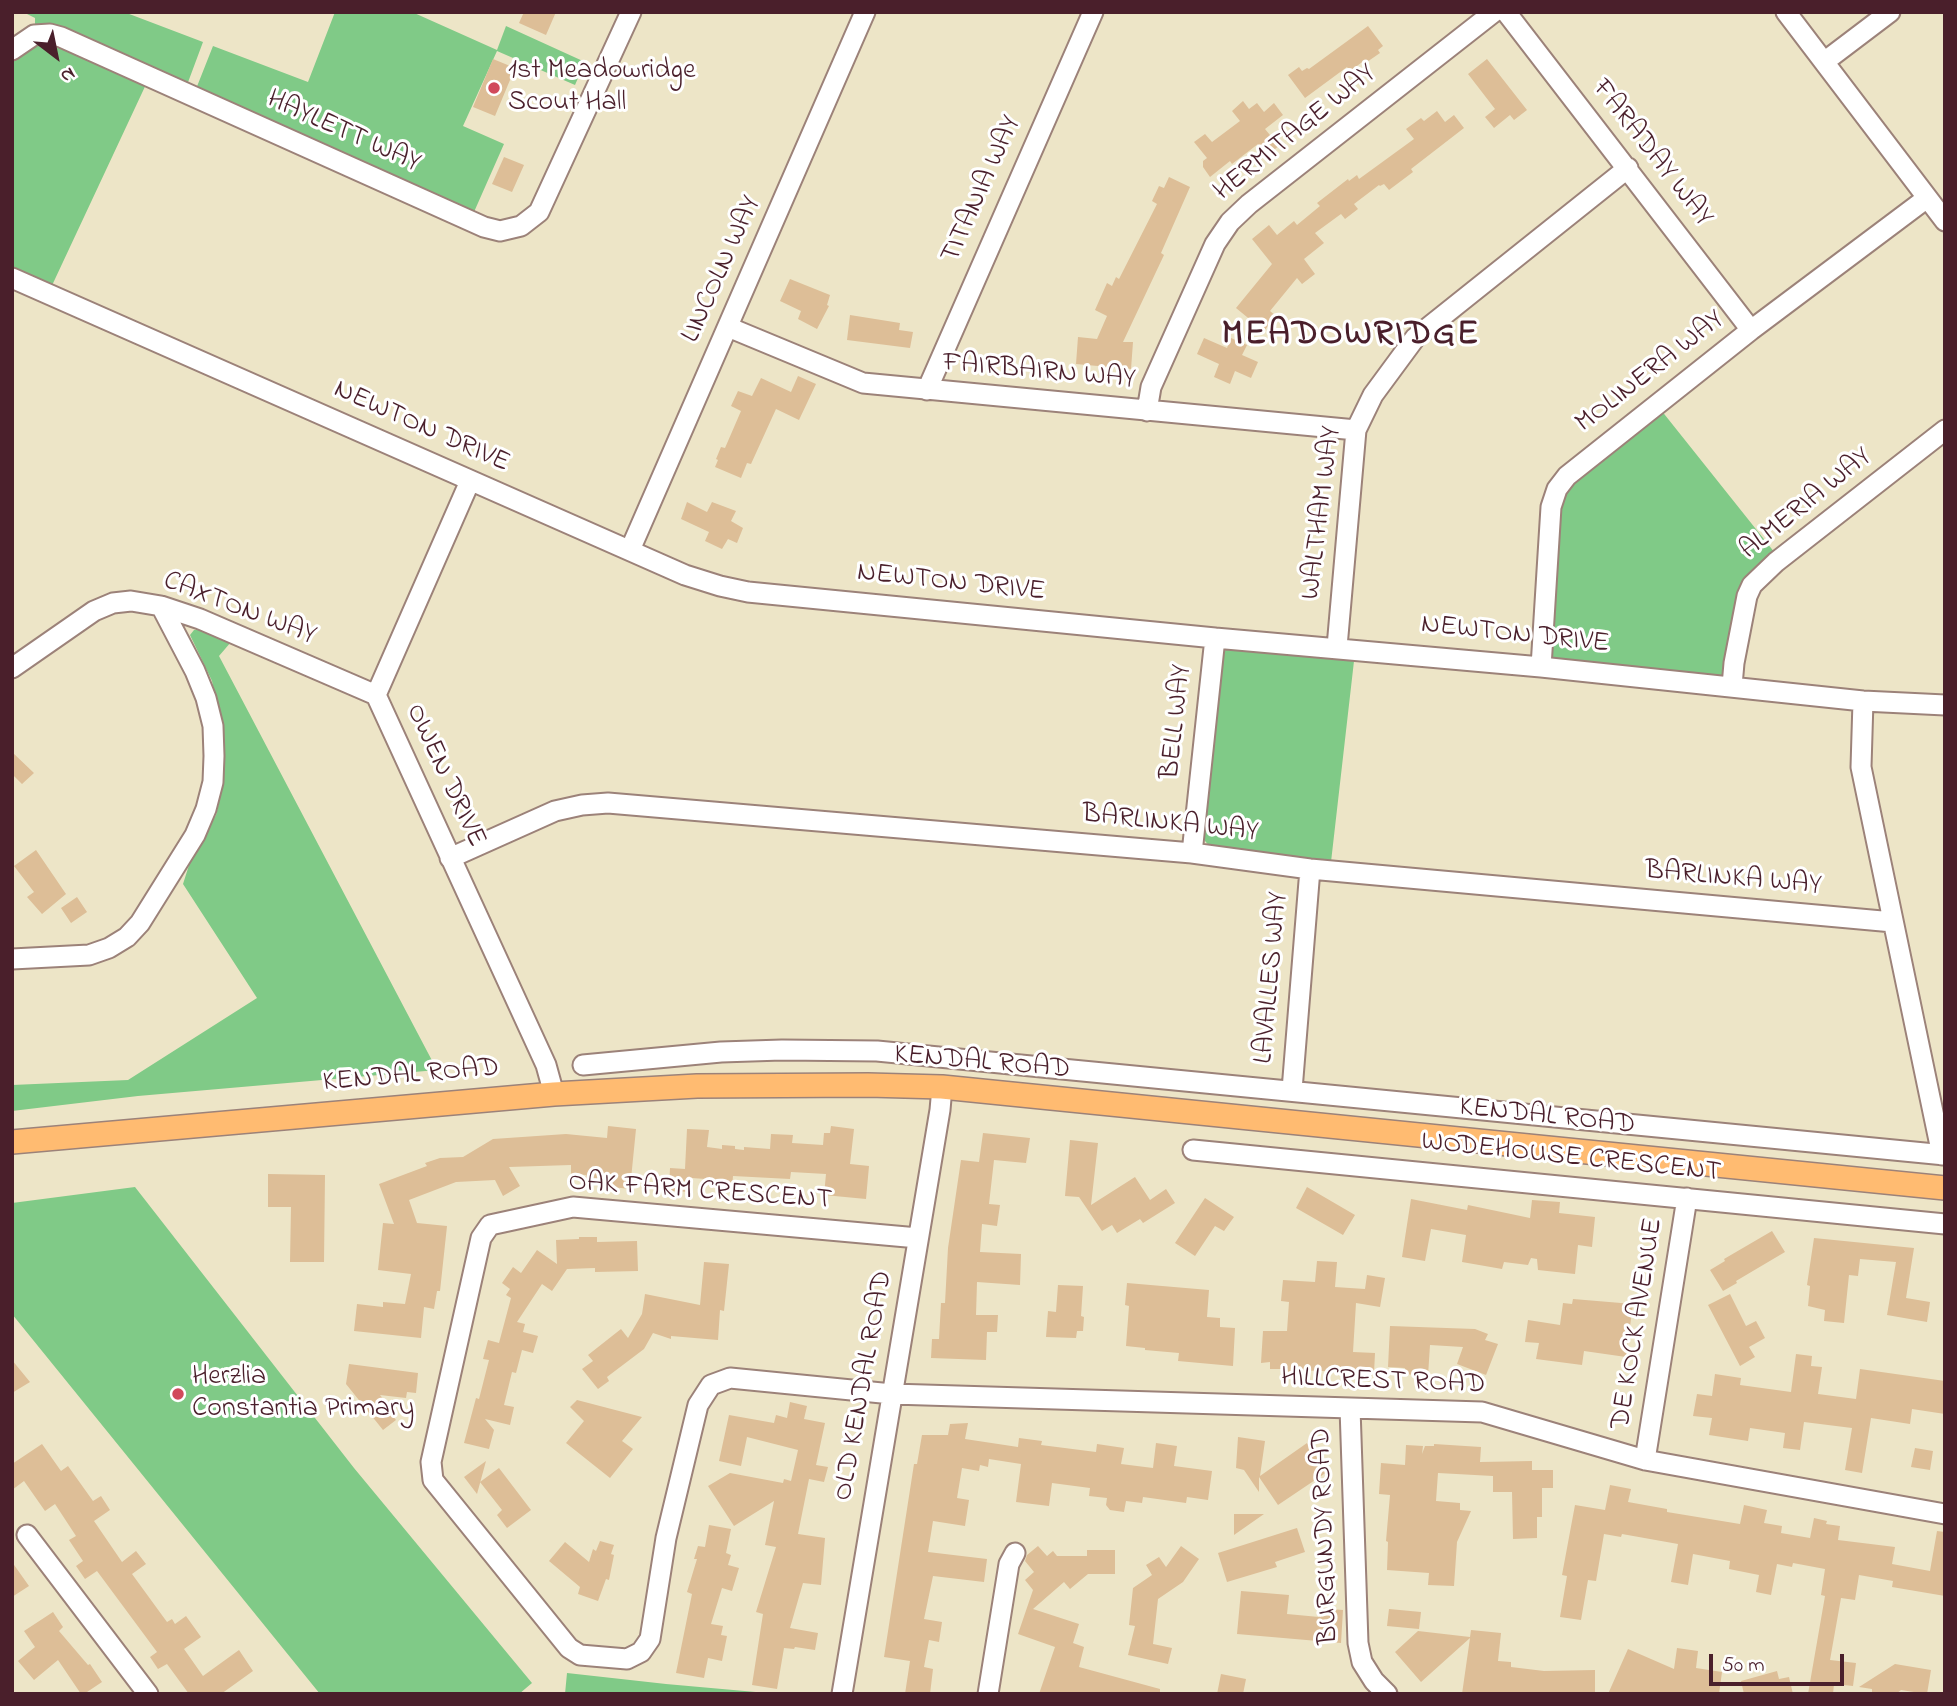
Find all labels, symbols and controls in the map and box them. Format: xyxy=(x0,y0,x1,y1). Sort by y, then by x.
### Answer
north arrow xyxy=(21,21,91,91)
place label: 1st Meadowridge Scout Hall xyxy=(508,55,695,121)
street label: HERMITAGE WAY xyxy=(1208,58,1384,210)
text: N xyxy=(55,59,80,89)
street label: FARADAY WAY xyxy=(1583,74,1719,234)
marker: 1st Meadowridge Scout Hall xyxy=(486,80,502,96)
street label: HAYLETT WAY xyxy=(261,84,425,182)
street label: TITANIA WAY xyxy=(936,111,1030,269)
street label: LINCOLN WAY xyxy=(676,192,770,348)
street label: MOLINERA WAY xyxy=(1570,304,1732,442)
district label: MEADOWRIDGE xyxy=(1223,316,1479,358)
street label: FAIRBAIRN WAY xyxy=(941,348,1137,398)
street label: NEWTON DRIVE xyxy=(328,374,514,482)
street label: WALTHAM WAY xyxy=(1296,424,1350,602)
street label: ALMERIA WAY xyxy=(1734,442,1880,568)
street label: NEWTON DRIVE xyxy=(855,557,1047,611)
street label: CAXTON WAY xyxy=(158,565,320,655)
street label: NEWTON DRIVE xyxy=(1419,609,1611,663)
street label: BELL WAY xyxy=(1155,663,1201,781)
street label: OWEN DRIVE xyxy=(396,699,492,853)
street label: BARLINKA WAY xyxy=(1080,799,1260,851)
street label: BARLINKA WAY xyxy=(1643,856,1823,904)
street label: LAVALLES WAY xyxy=(1249,891,1297,1065)
street label: KENDAL ROAD xyxy=(893,1040,1071,1088)
street label: KENDAL ROAD xyxy=(322,1053,500,1101)
street label: KENDAL ROAD xyxy=(1457,1092,1637,1144)
street label: WODEHOUSE CRESCENT xyxy=(1420,1127,1722,1191)
street label: OAK FARM CRESCENT xyxy=(567,1167,833,1219)
street label: DE KOCK AVENUE xyxy=(1606,1216,1672,1432)
street label: OLD KENDAL ROAD xyxy=(828,1268,902,1504)
place label: Herzlia Constantia Primary xyxy=(192,1361,414,1427)
street label: HILLCREST ROAD xyxy=(1280,1363,1486,1403)
marker: Herzlia Constantia Primary xyxy=(170,1386,186,1402)
street label: BURGUNDY ROAD xyxy=(1306,1427,1348,1645)
scale bar xyxy=(1712,1640,1847,1684)
text: 50 m xyxy=(1722,1651,1765,1681)

